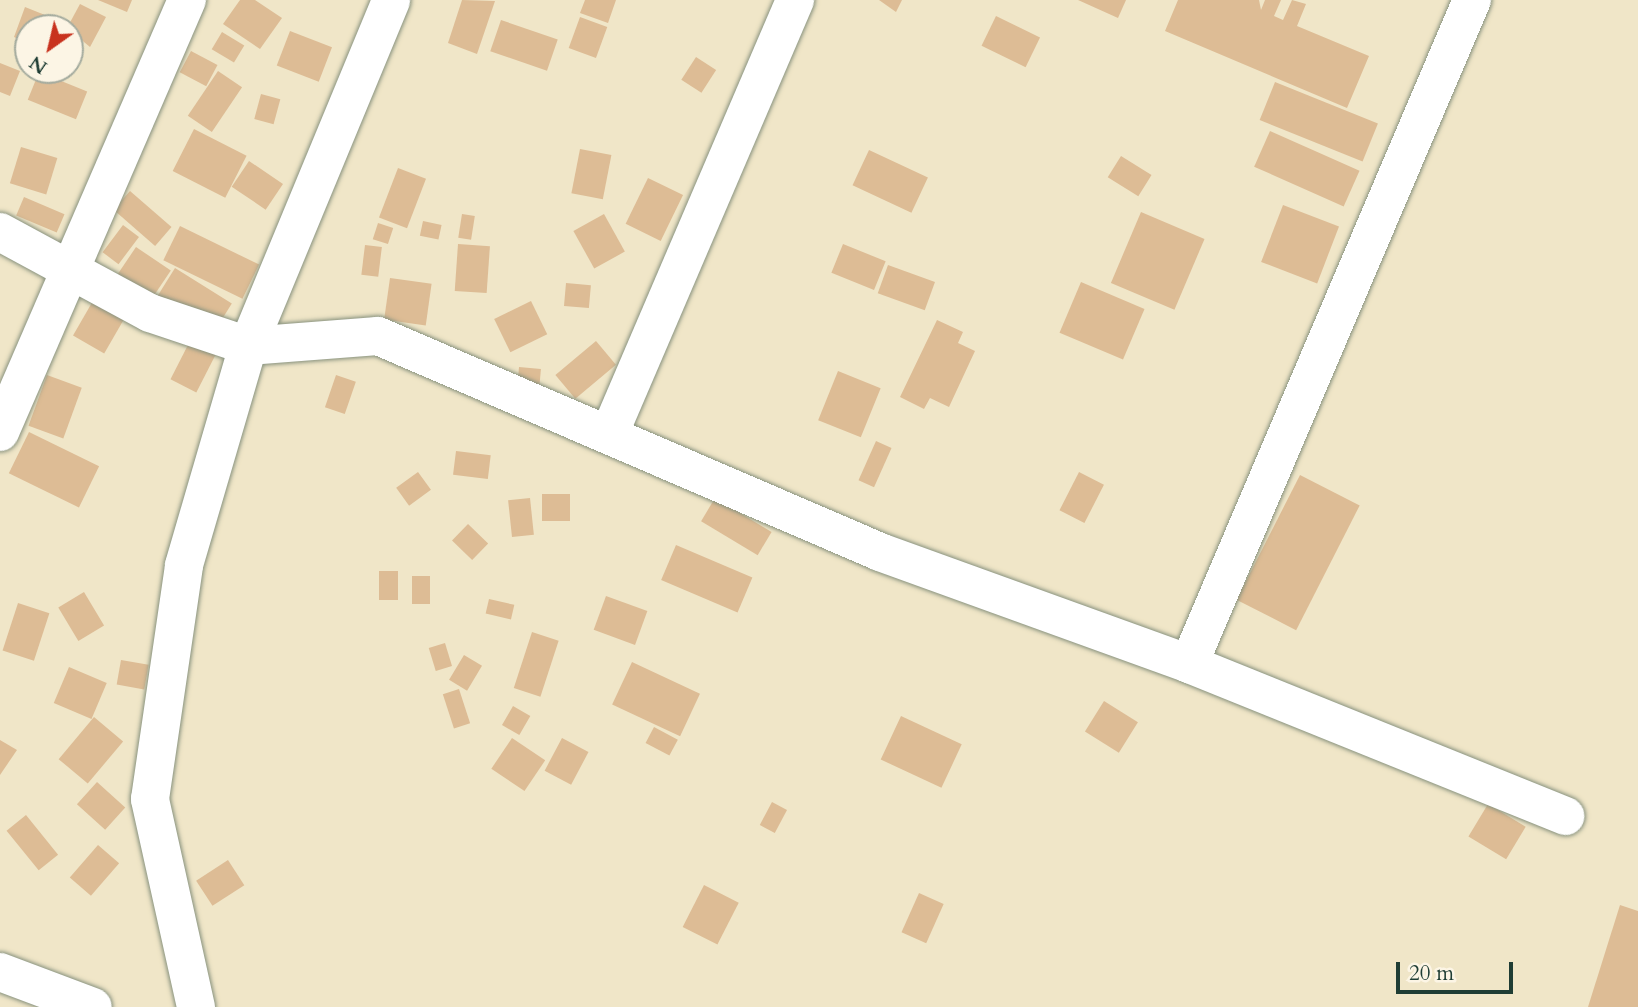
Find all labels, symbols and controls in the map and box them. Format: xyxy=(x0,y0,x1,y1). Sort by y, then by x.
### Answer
north arrow xyxy=(14,14,84,84)
text: N xyxy=(24,49,52,80)
scale bar xyxy=(1400,948,1517,992)
text: 20 m xyxy=(1409,959,1454,988)

